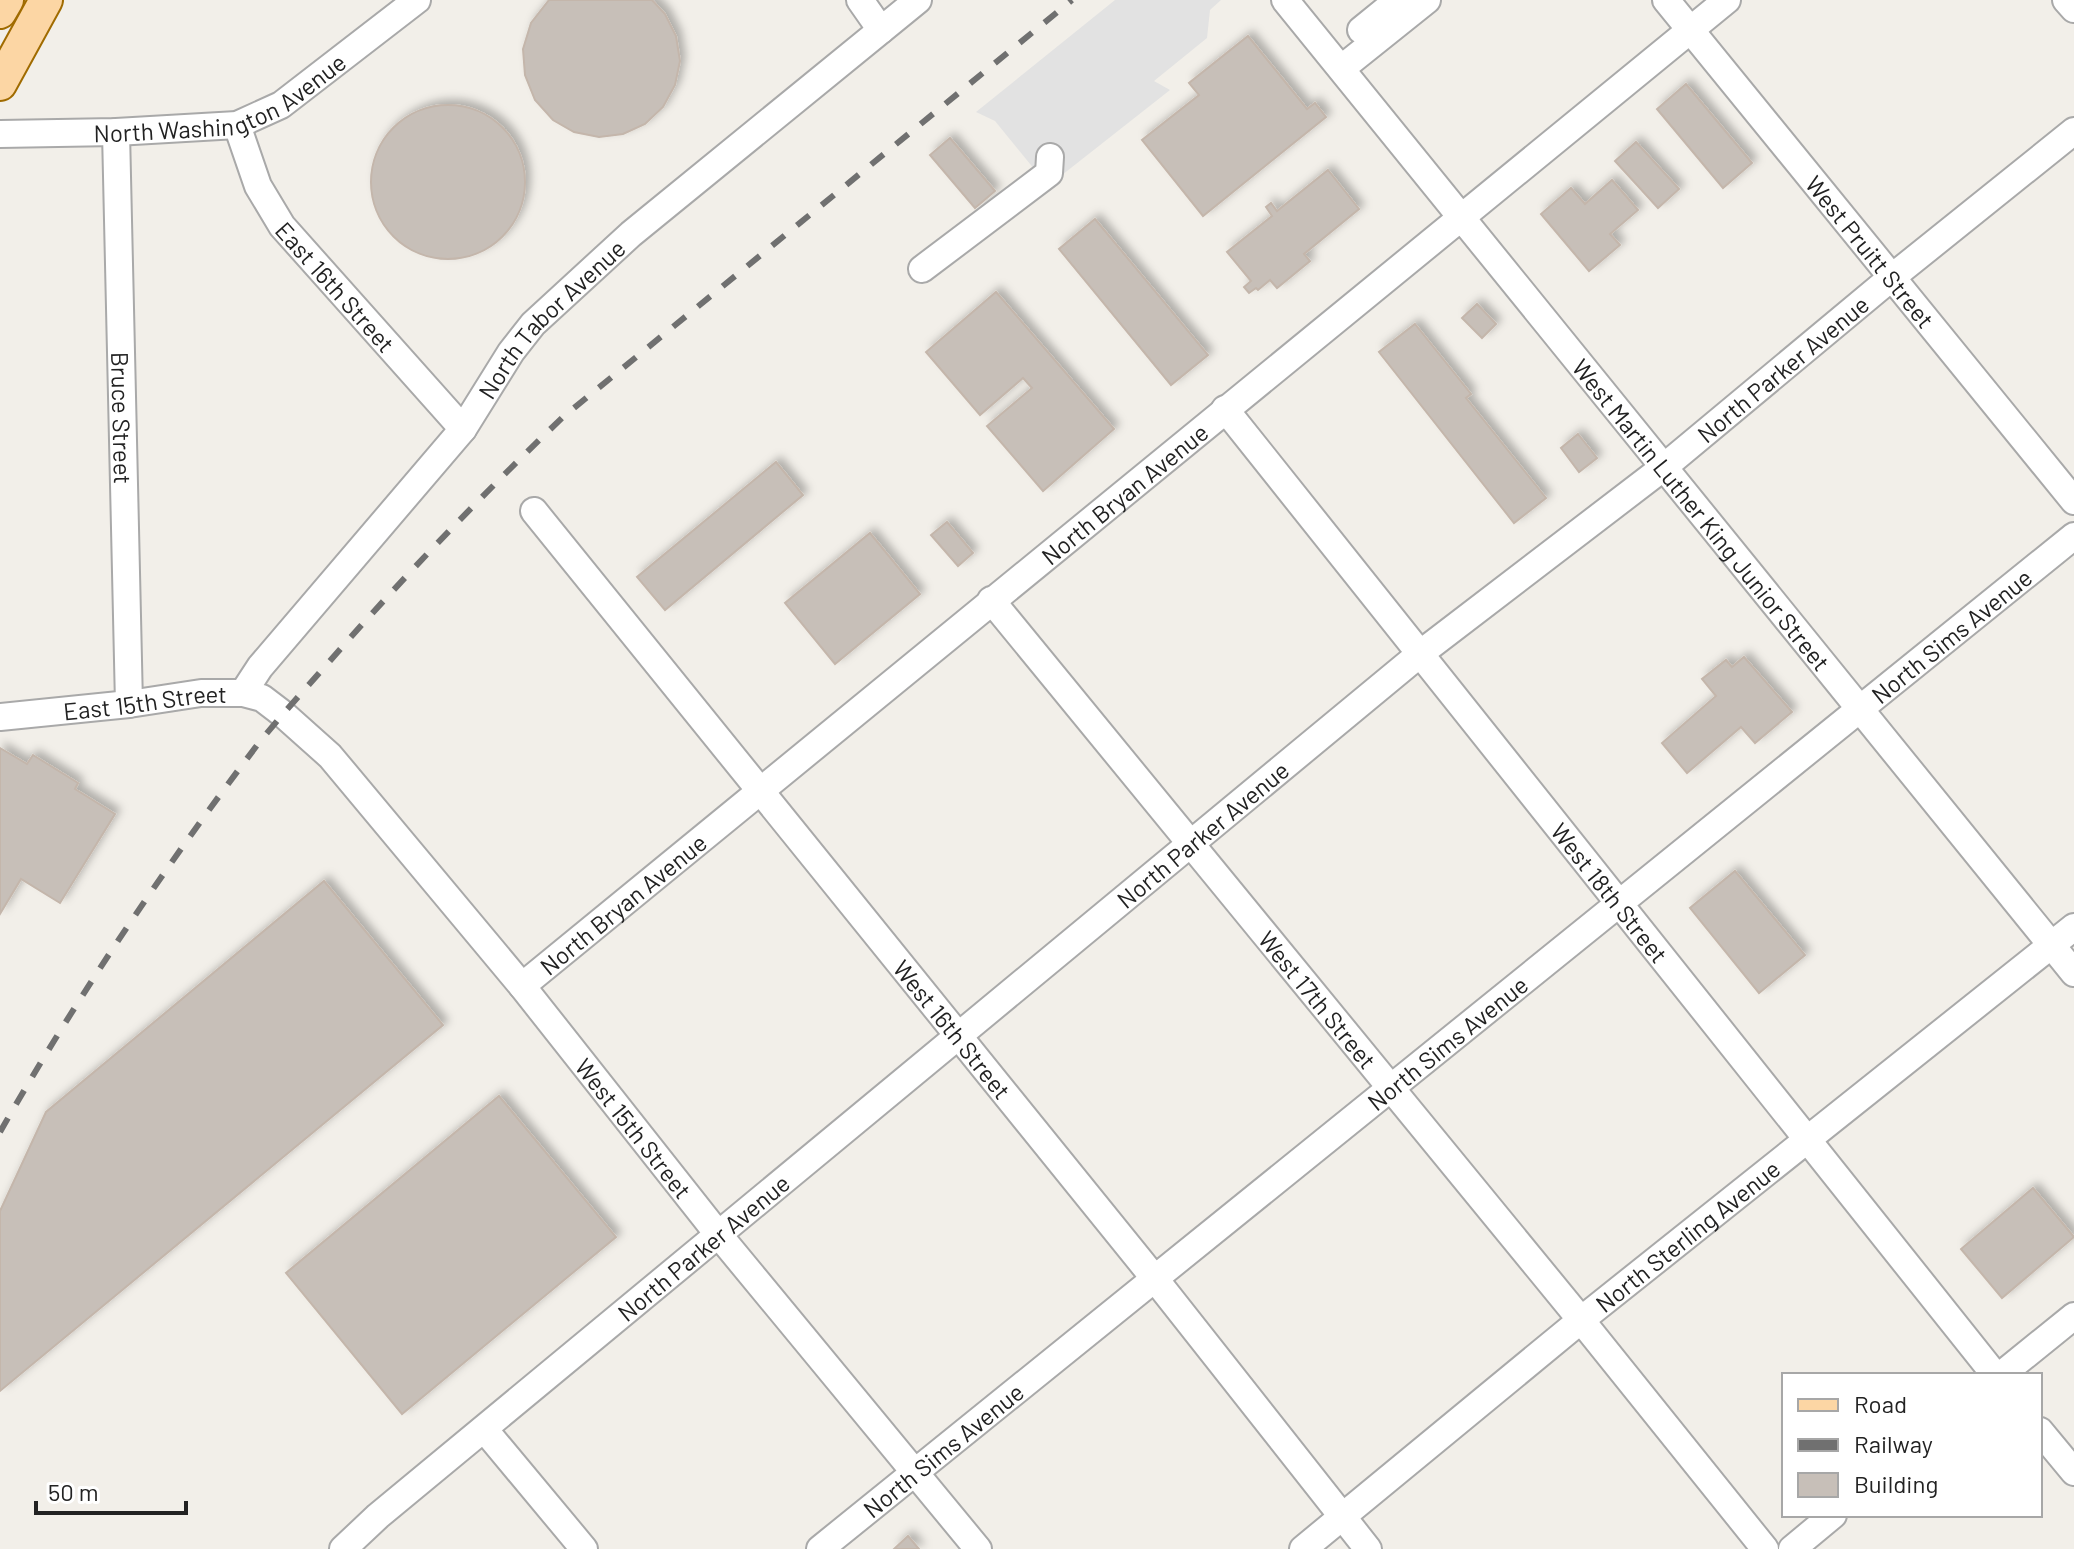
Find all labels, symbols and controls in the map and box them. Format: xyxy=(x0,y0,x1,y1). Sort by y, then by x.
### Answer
street label: North Washington Avenue xyxy=(93,46,351,147)
street label: West Pruitt Street xyxy=(1800,169,1941,333)
street label: East 16th Street xyxy=(270,215,401,357)
street label: North Tabor Avenue xyxy=(471,233,630,404)
street label: North Parker Avenue xyxy=(1691,289,1874,448)
street label: Bruce Street xyxy=(106,351,138,484)
street label: West Martin Luther King Junior Street xyxy=(1567,353,1837,676)
street label: North Bryan Avenue xyxy=(1035,417,1213,570)
street label: North Sims Avenue xyxy=(1865,562,2037,709)
street label: East 15th Street xyxy=(62,678,227,725)
street label: North Parker Avenue xyxy=(1111,754,1294,913)
street label: West 18th Street xyxy=(1546,817,1675,968)
street label: North Bryan Avenue xyxy=(534,827,712,980)
street label: West 17th Street xyxy=(1253,924,1383,1074)
street label: West 16th Street xyxy=(888,953,1018,1104)
street label: North Sims Avenue xyxy=(1361,969,1533,1116)
street label: West 15th Street xyxy=(570,1052,698,1204)
street label: North Sterling Avenue xyxy=(1589,1153,1785,1318)
street label: North Parker Avenue xyxy=(611,1168,795,1327)
legend xyxy=(1782,1373,2042,1517)
street label: North Sims Avenue xyxy=(857,1376,1029,1523)
text: Road xyxy=(1854,1389,1907,1418)
text: Railway xyxy=(1854,1429,1933,1458)
scale bar xyxy=(36,1465,186,1515)
text: Building xyxy=(1854,1469,1938,1498)
text: 50 m xyxy=(48,1477,99,1506)

